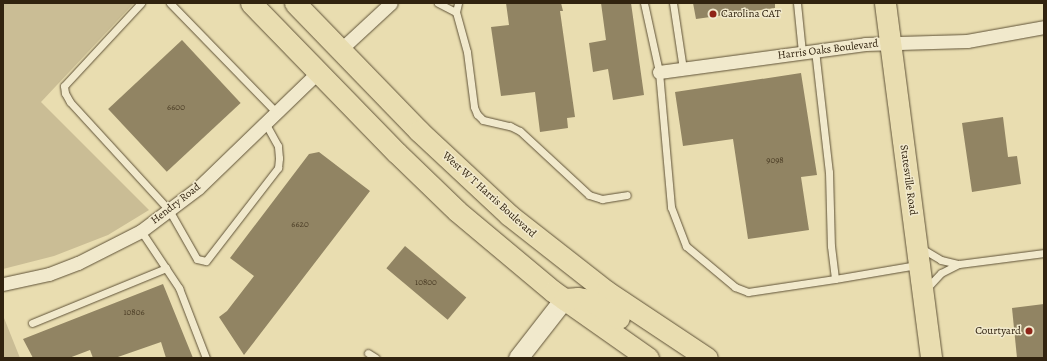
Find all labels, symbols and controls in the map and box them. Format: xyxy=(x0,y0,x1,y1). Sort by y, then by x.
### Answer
place label: Carolina CAT xyxy=(721,7,781,21)
marker: Carolina CAT xyxy=(708,9,718,19)
street label: Harris Oaks Boulevard xyxy=(777,37,879,63)
house number: 6600 xyxy=(167,102,185,112)
street label: Statesville Road xyxy=(897,144,919,216)
street label: West W T Harris Boulevard xyxy=(439,149,539,241)
house number: 9098 xyxy=(766,155,784,165)
street label: Hendry Road xyxy=(149,181,203,227)
house number: 6620 xyxy=(291,219,309,229)
house number: 10800 xyxy=(415,277,437,287)
house number: 10806 xyxy=(123,307,145,317)
place label: Courtyard xyxy=(975,324,1021,338)
marker: Courtyard xyxy=(1024,326,1034,336)

